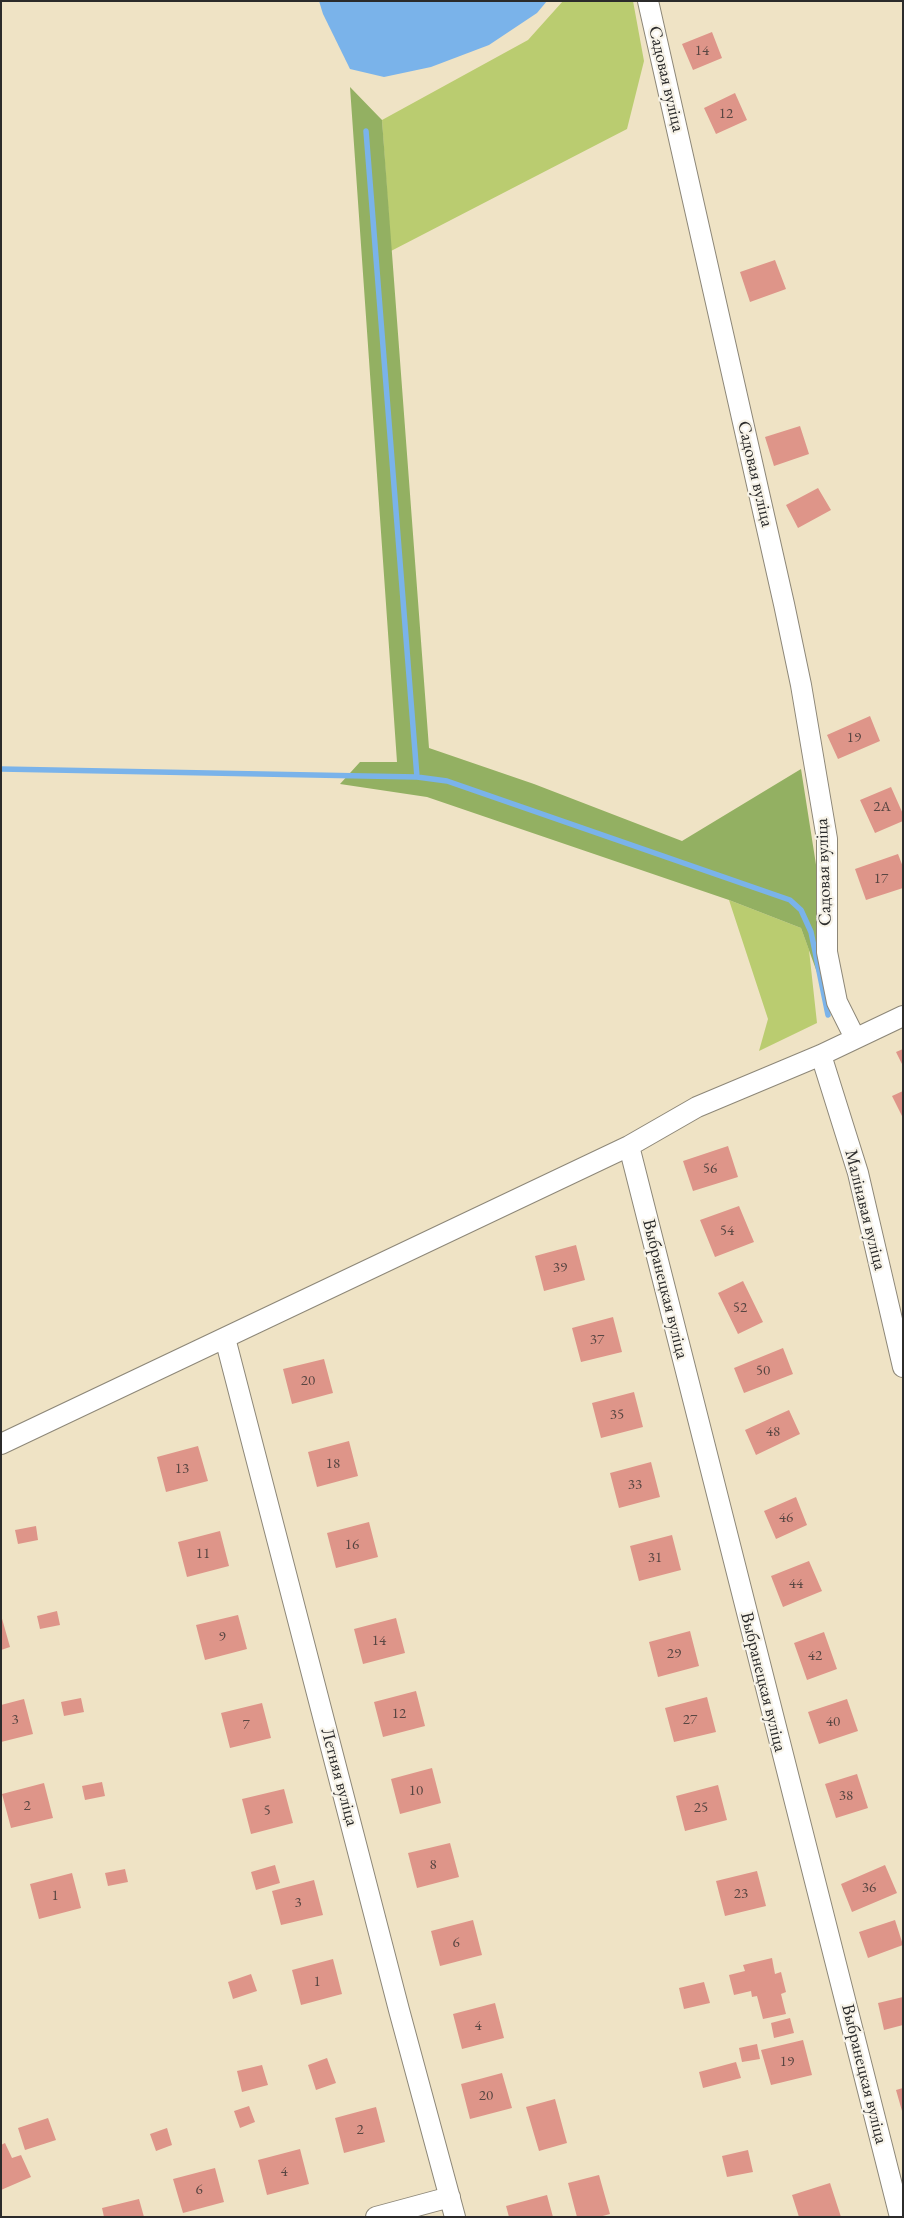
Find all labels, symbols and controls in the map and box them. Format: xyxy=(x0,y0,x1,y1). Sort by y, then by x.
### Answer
street label: Садовая вуліца xyxy=(643,24,689,134)
house number: 14 xyxy=(695,42,709,60)
house number: 12 xyxy=(719,105,733,123)
street label: Садовая вуліца xyxy=(732,419,778,529)
house number: 19 xyxy=(847,729,861,747)
house number: 2А xyxy=(873,798,891,816)
street label: Садовая вуліца xyxy=(811,818,837,926)
house number: 17 xyxy=(874,870,888,888)
street label: Малінавая вуліца xyxy=(840,1148,890,1272)
house number: 56 xyxy=(703,1160,717,1178)
street label: Выбранецкая вуліца xyxy=(637,1217,693,1361)
house number: 54 xyxy=(720,1222,734,1240)
house number: 39 xyxy=(553,1259,567,1277)
house number: 52 xyxy=(733,1299,747,1317)
house number: 37 xyxy=(590,1331,604,1349)
house number: 50 xyxy=(756,1362,770,1380)
house number: 20 xyxy=(301,1372,315,1390)
house number: 35 xyxy=(610,1406,624,1424)
house number: 48 xyxy=(766,1423,780,1441)
house number: 18 xyxy=(326,1455,340,1473)
house number: 13 xyxy=(175,1460,189,1478)
house number: 33 xyxy=(628,1476,642,1494)
house number: 46 xyxy=(779,1509,793,1527)
house number: 16 xyxy=(345,1536,359,1554)
house number: 11 xyxy=(196,1545,210,1563)
house number: 31 xyxy=(648,1549,662,1567)
house number: 44 xyxy=(789,1575,803,1593)
street label: Выбранецкая вуліца xyxy=(735,1610,791,1754)
house number: 9 xyxy=(218,1628,226,1646)
house number: 14 xyxy=(372,1632,386,1650)
house number: 29 xyxy=(667,1645,681,1663)
house number: 42 xyxy=(808,1647,822,1665)
house number: 12 xyxy=(392,1705,406,1723)
house number: 3 xyxy=(11,1711,19,1729)
house number: 27 xyxy=(683,1711,697,1729)
house number: 40 xyxy=(826,1713,840,1731)
house number: 7 xyxy=(242,1716,250,1734)
street label: Летняя вуліца xyxy=(316,1726,362,1828)
house number: 10 xyxy=(409,1782,423,1800)
house number: 38 xyxy=(839,1787,853,1805)
house number: 2 xyxy=(23,1797,31,1815)
house number: 25 xyxy=(694,1799,708,1817)
house number: 5 xyxy=(263,1802,271,1820)
house number: 8 xyxy=(429,1856,437,1874)
house number: 36 xyxy=(862,1879,876,1897)
house number: 23 xyxy=(734,1885,748,1903)
house number: 1 xyxy=(51,1887,59,1905)
house number: 3 xyxy=(294,1894,302,1912)
house number: 6 xyxy=(452,1934,460,1952)
house number: 1 xyxy=(313,1973,321,1991)
street label: Выбранецкая вуліца xyxy=(836,2002,892,2146)
house number: 4 xyxy=(474,2017,482,2035)
house number: 19 xyxy=(780,2053,794,2071)
house number: 20 xyxy=(479,2087,493,2105)
house number: 2 xyxy=(356,2121,364,2139)
house number: 4 xyxy=(280,2163,288,2181)
house number: 6 xyxy=(195,2181,203,2199)

